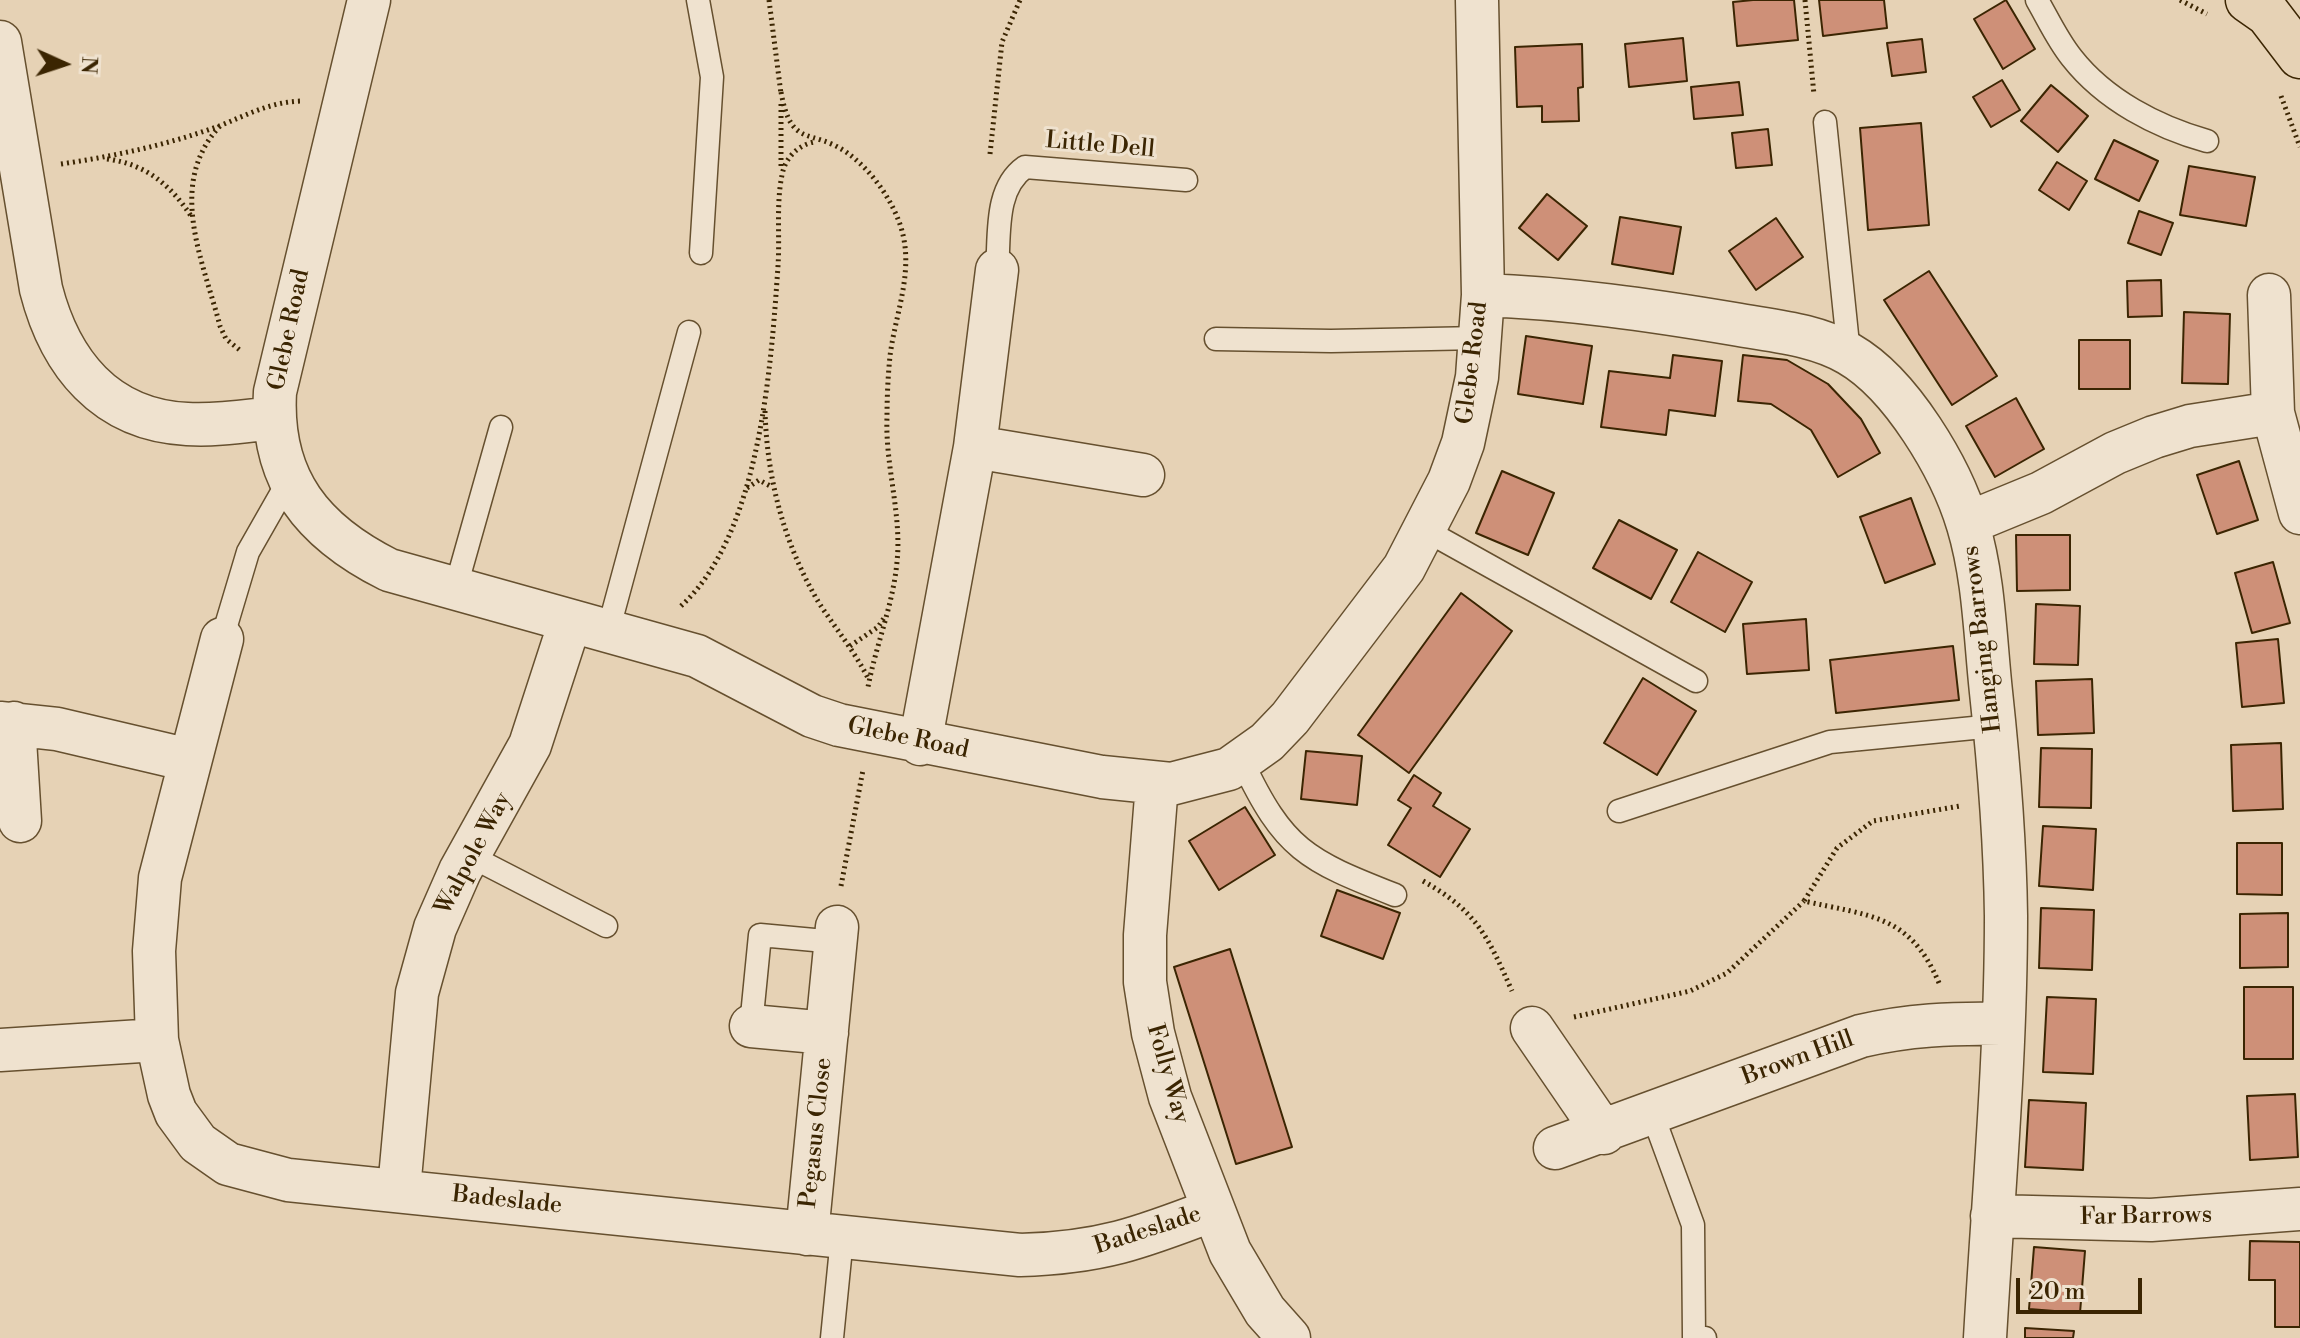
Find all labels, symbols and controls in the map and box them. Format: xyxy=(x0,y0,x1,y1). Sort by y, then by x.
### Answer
north arrow xyxy=(24,24,104,104)
text: N xyxy=(75,56,102,75)
street label: Little Dell xyxy=(1044,127,1156,165)
street label: Glebe Road xyxy=(263,267,317,393)
street label: Glebe Road xyxy=(1451,300,1495,426)
street label: Hanging Barrows xyxy=(1957,544,2009,734)
street label: Glebe Road xyxy=(845,712,971,766)
street label: Walpole Way xyxy=(430,788,518,920)
street label: Folly Way xyxy=(1139,1021,1195,1127)
street label: Brown Hill xyxy=(1738,1025,1858,1093)
street label: Pegasus Close xyxy=(795,1056,839,1210)
street label: Badeslade xyxy=(451,1181,563,1221)
street label: Badeslade xyxy=(1091,1200,1205,1262)
street label: Far Barrows xyxy=(2080,1201,2212,1233)
scale bar xyxy=(2020,1262,2146,1312)
text: 20 m xyxy=(2030,1277,2086,1307)

